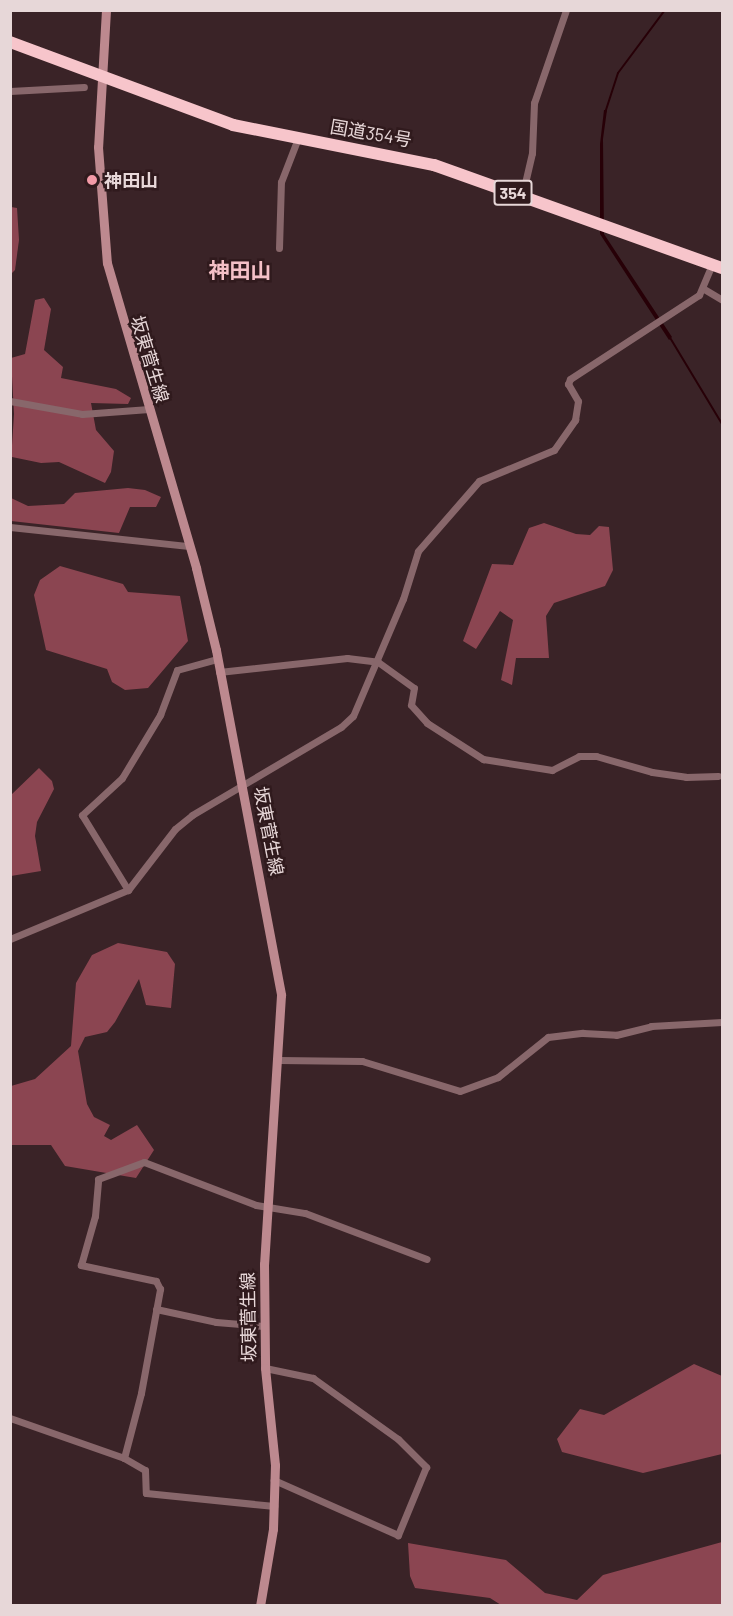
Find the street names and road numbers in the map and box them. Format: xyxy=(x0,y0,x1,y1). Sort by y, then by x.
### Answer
street label: 国道354号 xyxy=(329,115,413,151)
road number: 354 xyxy=(494,180,532,206)
street label: 坂東菅生線 xyxy=(127,313,173,405)
street label: 坂東菅生線 xyxy=(250,785,288,877)
street label: 坂東菅生線 xyxy=(236,1272,260,1362)

